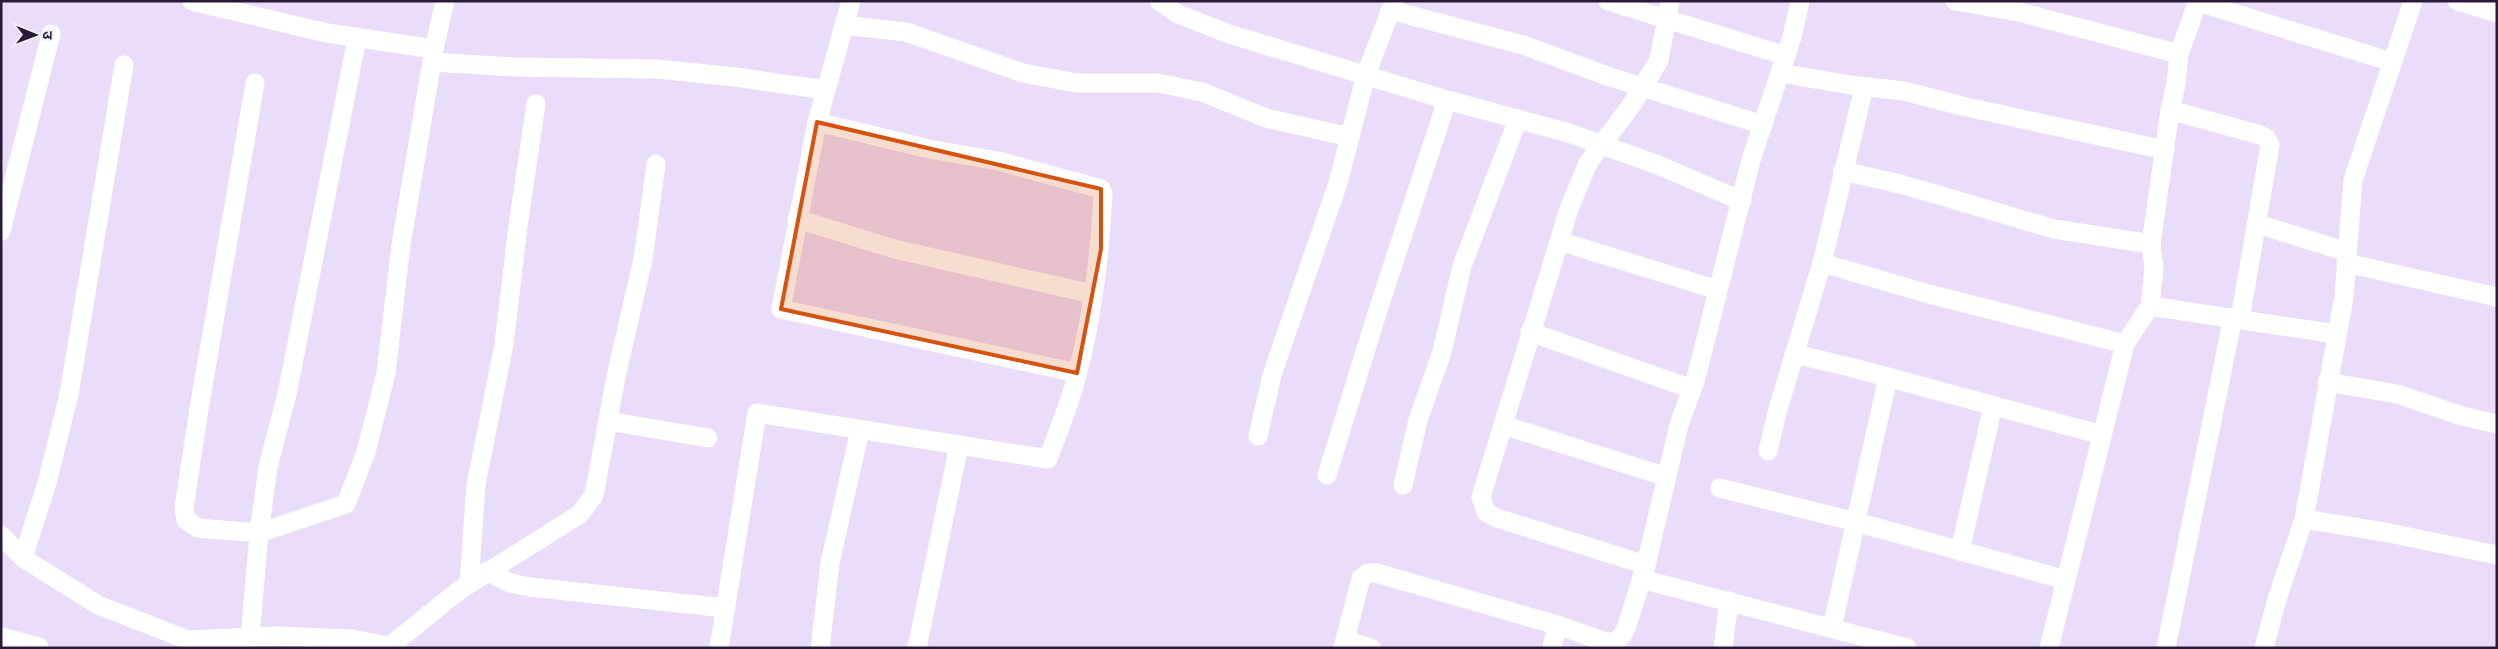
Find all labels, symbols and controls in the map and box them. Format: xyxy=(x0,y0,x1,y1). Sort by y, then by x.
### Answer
north arrow xyxy=(10,10,60,60)
text: उ xyxy=(40,31,56,40)

